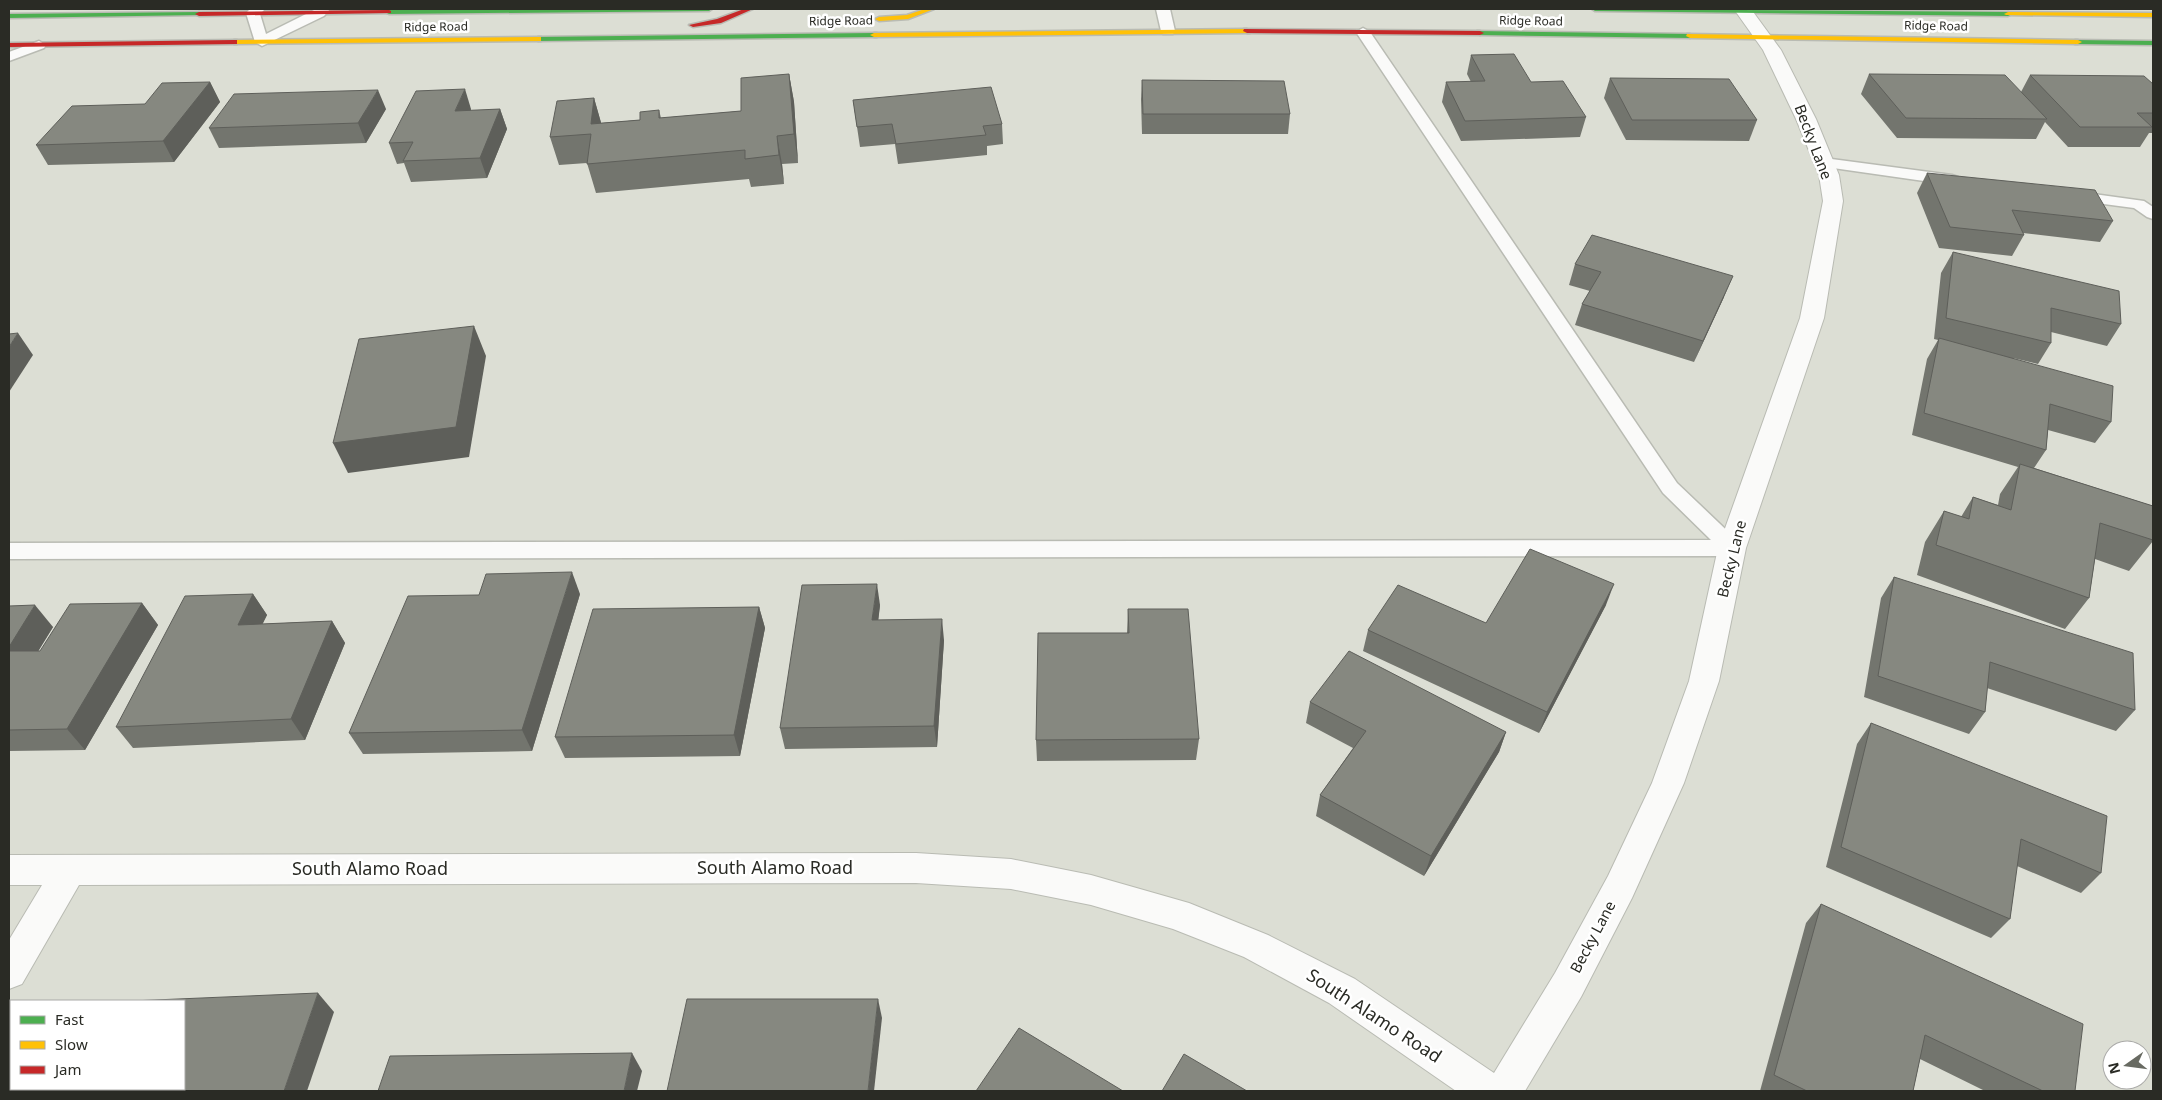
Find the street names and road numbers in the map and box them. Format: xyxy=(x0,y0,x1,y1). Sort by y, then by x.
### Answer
street label: Ridge Road xyxy=(809,11,873,30)
street label: Ridge Road xyxy=(1499,11,1563,30)
street label: Ridge Road xyxy=(1904,16,1968,35)
street label: Ridge Road xyxy=(404,17,468,36)
street label: Becky Lane xyxy=(1790,101,1837,182)
street label: Becky Lane xyxy=(1712,518,1750,599)
street label: South Alamo Road xyxy=(697,855,853,879)
street label: South Alamo Road xyxy=(292,856,448,880)
street label: Becky Lane xyxy=(1565,897,1619,976)
street label: South Alamo Road xyxy=(1303,963,1447,1068)

